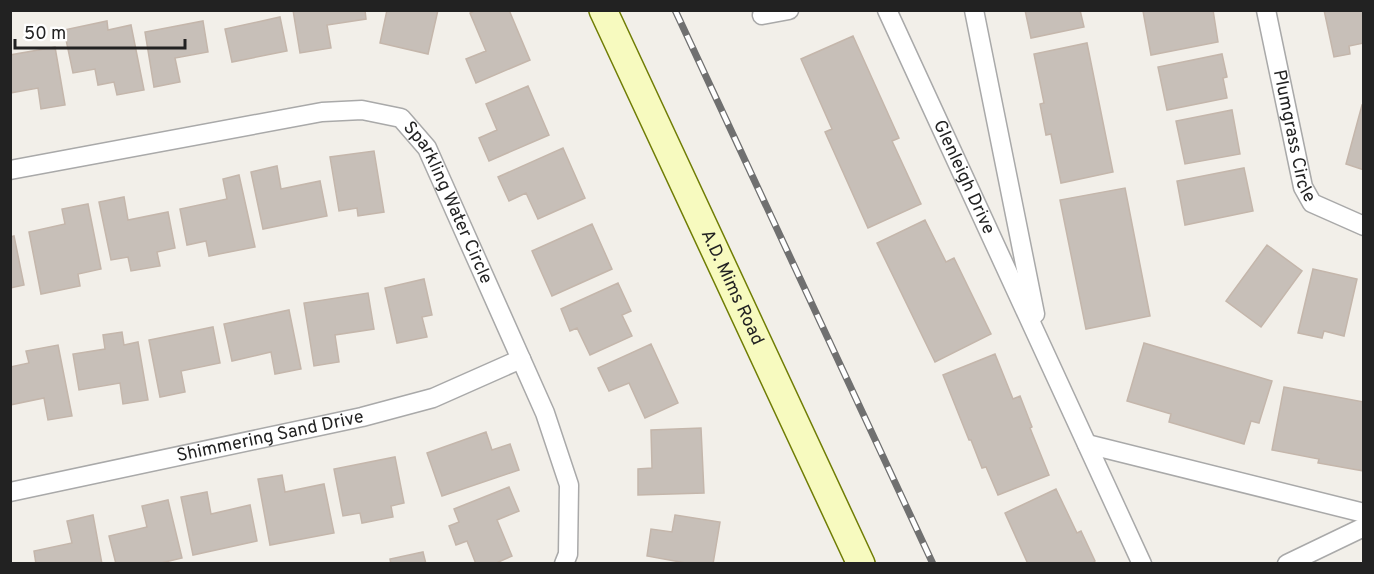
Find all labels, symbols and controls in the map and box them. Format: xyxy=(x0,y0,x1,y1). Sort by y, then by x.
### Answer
scale bar xyxy=(15,12,184,50)
text: 50 m xyxy=(24,23,66,46)
street label: Plumgrass Circle xyxy=(1267,68,1321,207)
street label: Glenleigh Drive xyxy=(928,116,1000,238)
street label: Sparkling Water Circle xyxy=(398,117,498,288)
street label: A.D. Mims Road xyxy=(695,226,769,349)
street label: Shimmering Sand Drive xyxy=(175,405,366,468)

